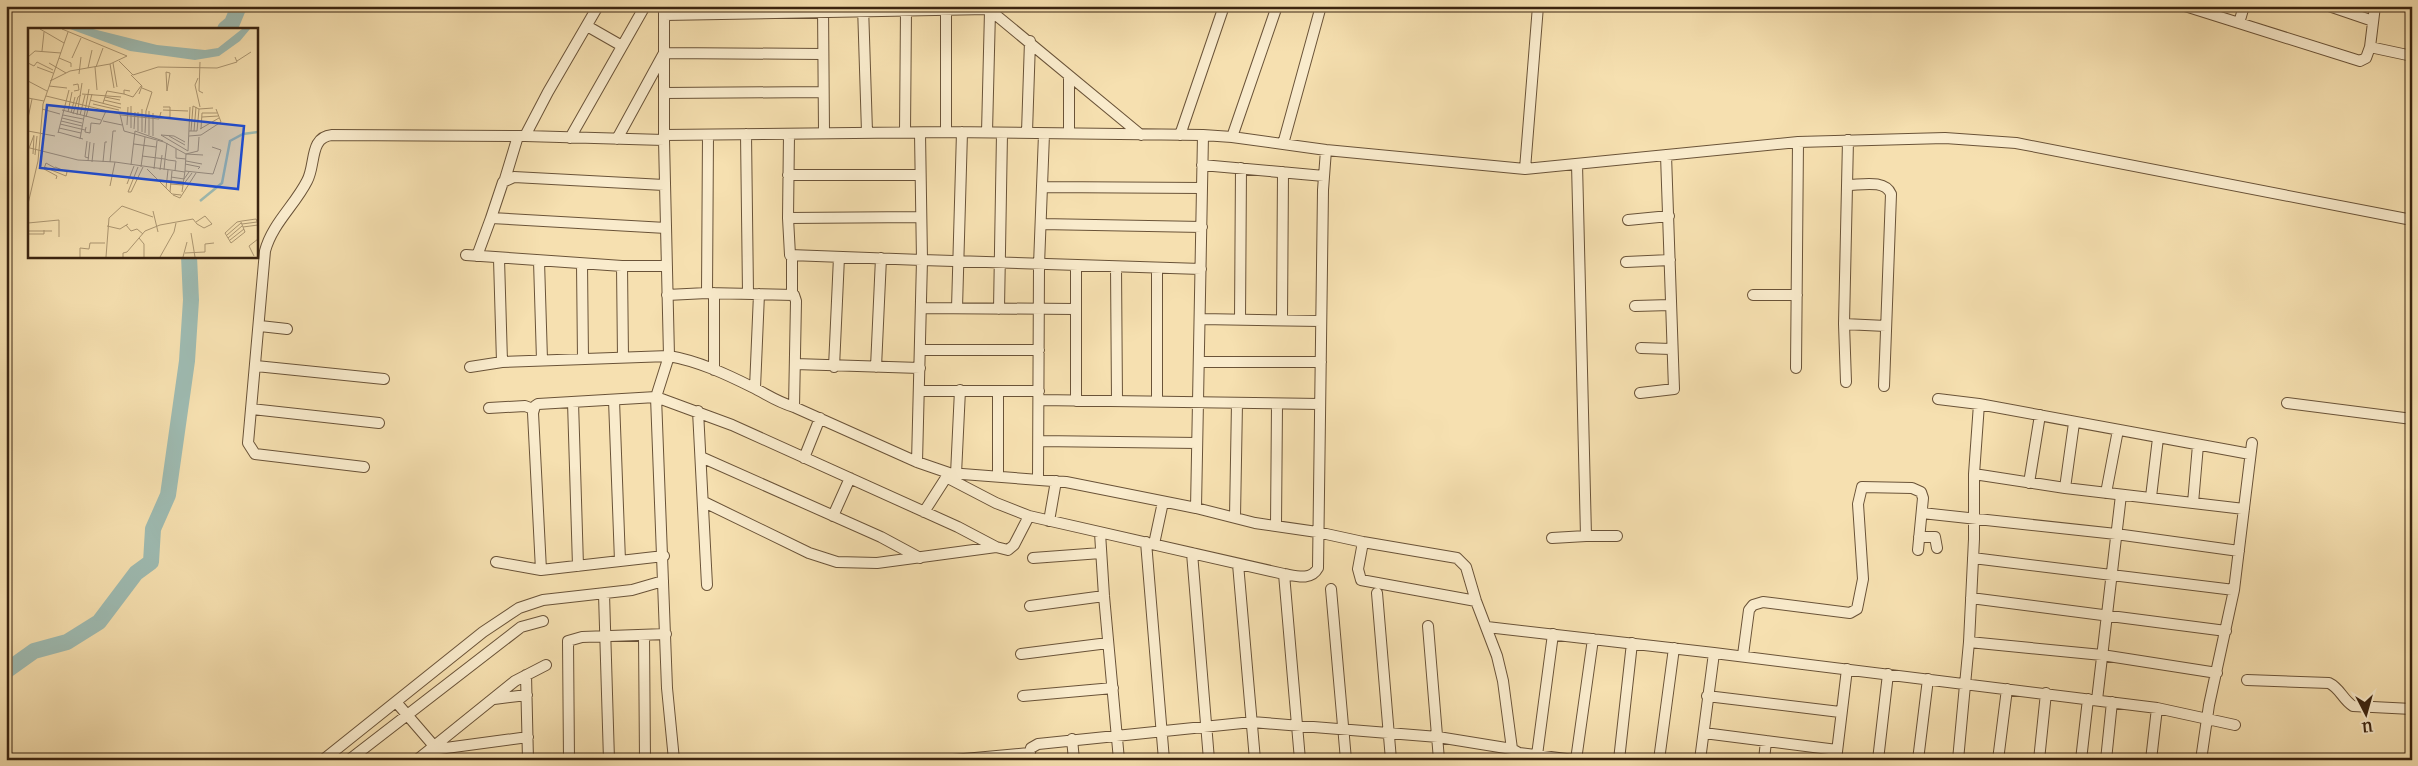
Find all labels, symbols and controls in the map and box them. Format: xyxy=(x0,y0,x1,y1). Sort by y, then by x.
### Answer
inset map xyxy=(28,28,258,258)
north arrow xyxy=(2340,688,2390,738)
text: U xyxy=(2361,717,2375,735)

